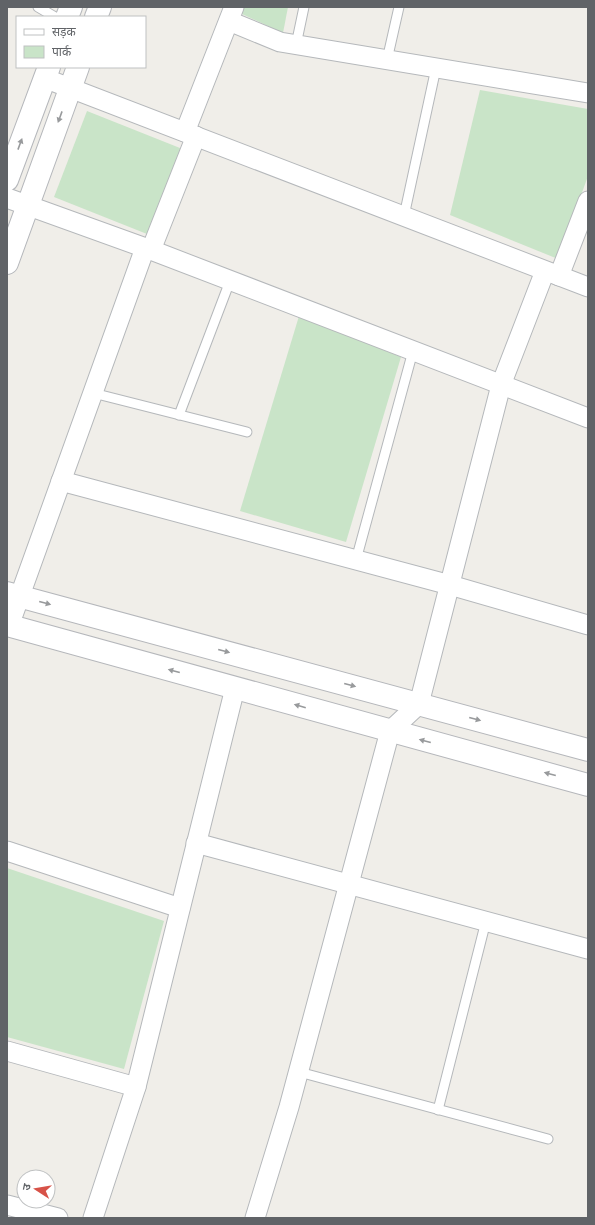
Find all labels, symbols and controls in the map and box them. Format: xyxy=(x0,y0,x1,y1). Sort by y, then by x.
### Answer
legend xyxy=(16,16,146,68)
text: सड़क xyxy=(52,24,77,39)
text: पार्क xyxy=(52,44,72,59)
one-way arrow xyxy=(56,111,62,123)
one-way arrow xyxy=(18,137,24,149)
one-way arrow xyxy=(39,600,51,606)
one-way arrow xyxy=(218,649,230,655)
one-way arrow xyxy=(168,668,180,674)
one-way arrow xyxy=(343,683,356,689)
one-way arrow xyxy=(293,703,305,709)
one-way arrow xyxy=(469,717,481,723)
one-way arrow xyxy=(419,738,431,744)
one-way arrow xyxy=(544,771,557,777)
north arrow xyxy=(16,1169,56,1209)
text: उ xyxy=(19,1182,34,1192)

